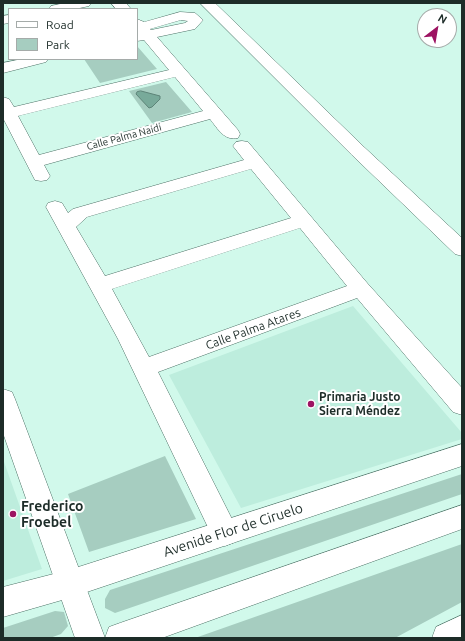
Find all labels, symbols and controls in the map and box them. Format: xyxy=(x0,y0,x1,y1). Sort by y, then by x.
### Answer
legend xyxy=(8,8,138,60)
north arrow xyxy=(417,8,457,48)
text: N xyxy=(436,11,449,26)
text: Road xyxy=(46,18,74,31)
text: Park xyxy=(46,38,70,51)
street label: Calle Palma Naidi xyxy=(85,121,163,153)
street label: Calle Palma Atares xyxy=(204,305,302,353)
place label: Primaria Justo Sierra Méndez xyxy=(319,390,400,418)
marker: Primaria Justo Sierra Méndez xyxy=(306,399,316,409)
place label: Frederico Froebel xyxy=(21,498,83,530)
street label: Avenide Flor de Ciruelo xyxy=(161,499,305,561)
marker: Frederico Froebel xyxy=(8,509,18,519)

